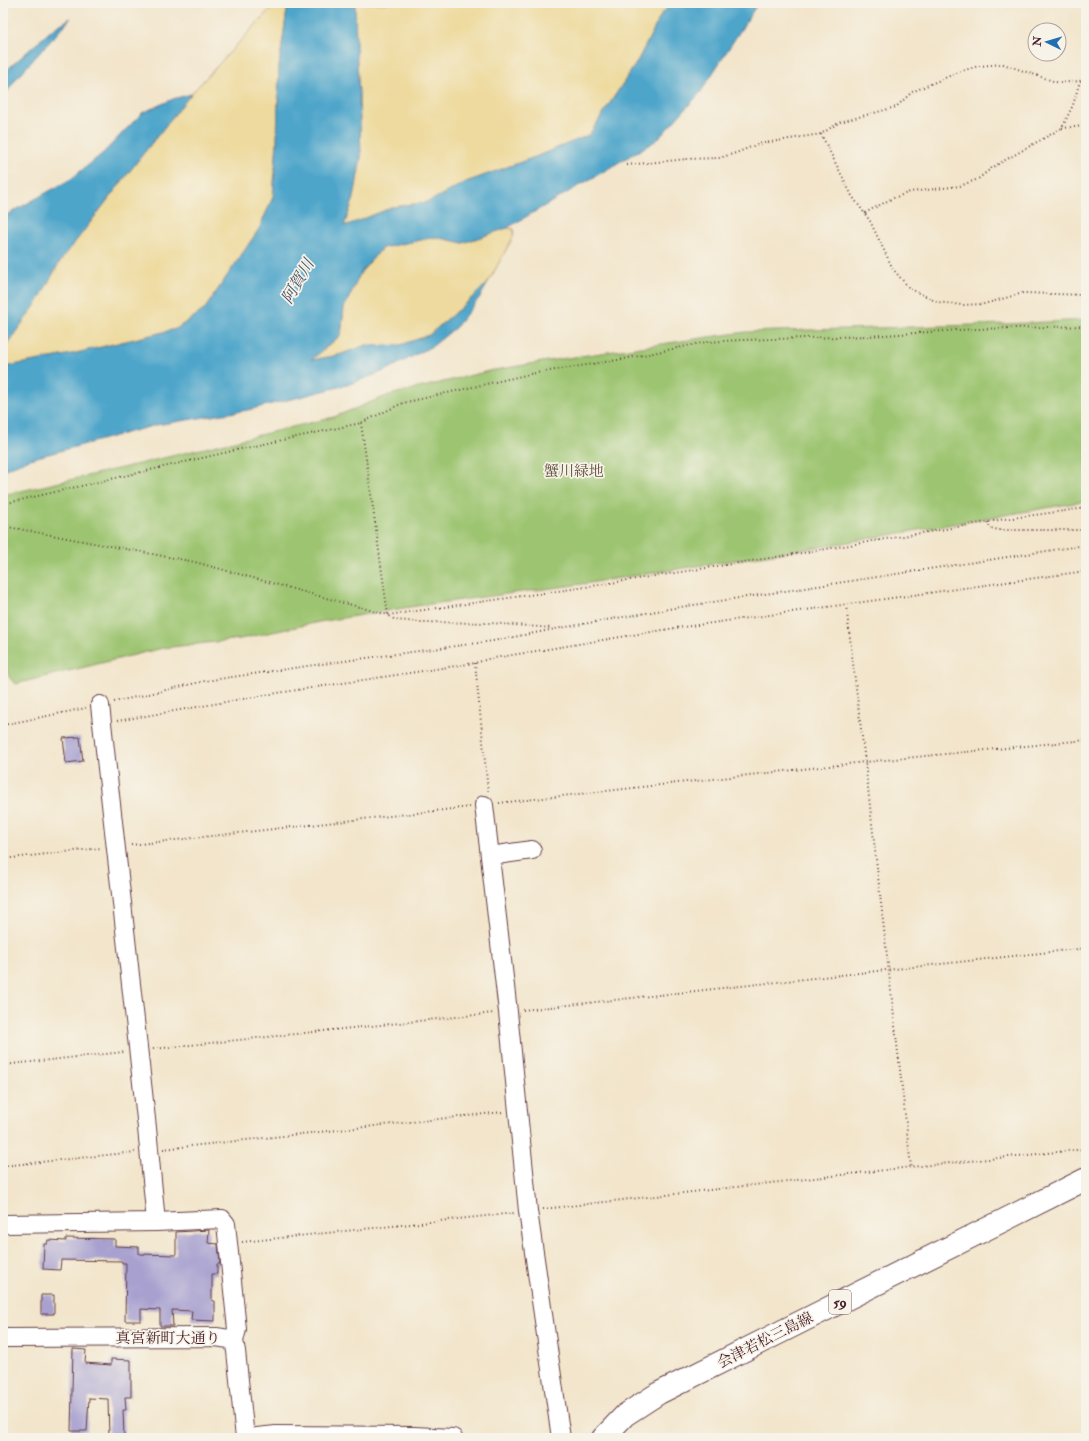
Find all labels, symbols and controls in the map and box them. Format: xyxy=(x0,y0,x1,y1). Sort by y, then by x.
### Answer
north arrow xyxy=(1027,22,1067,62)
text: N xyxy=(1031,35,1045,48)
water label: 阿賀川 xyxy=(277,254,320,307)
park label: 蟹川緑地 xyxy=(544,462,604,481)
road number: 59 xyxy=(829,1290,851,1314)
street label: 会津若松三島線 xyxy=(714,1308,816,1373)
street label: 真宮新町大通り xyxy=(115,1329,221,1348)

